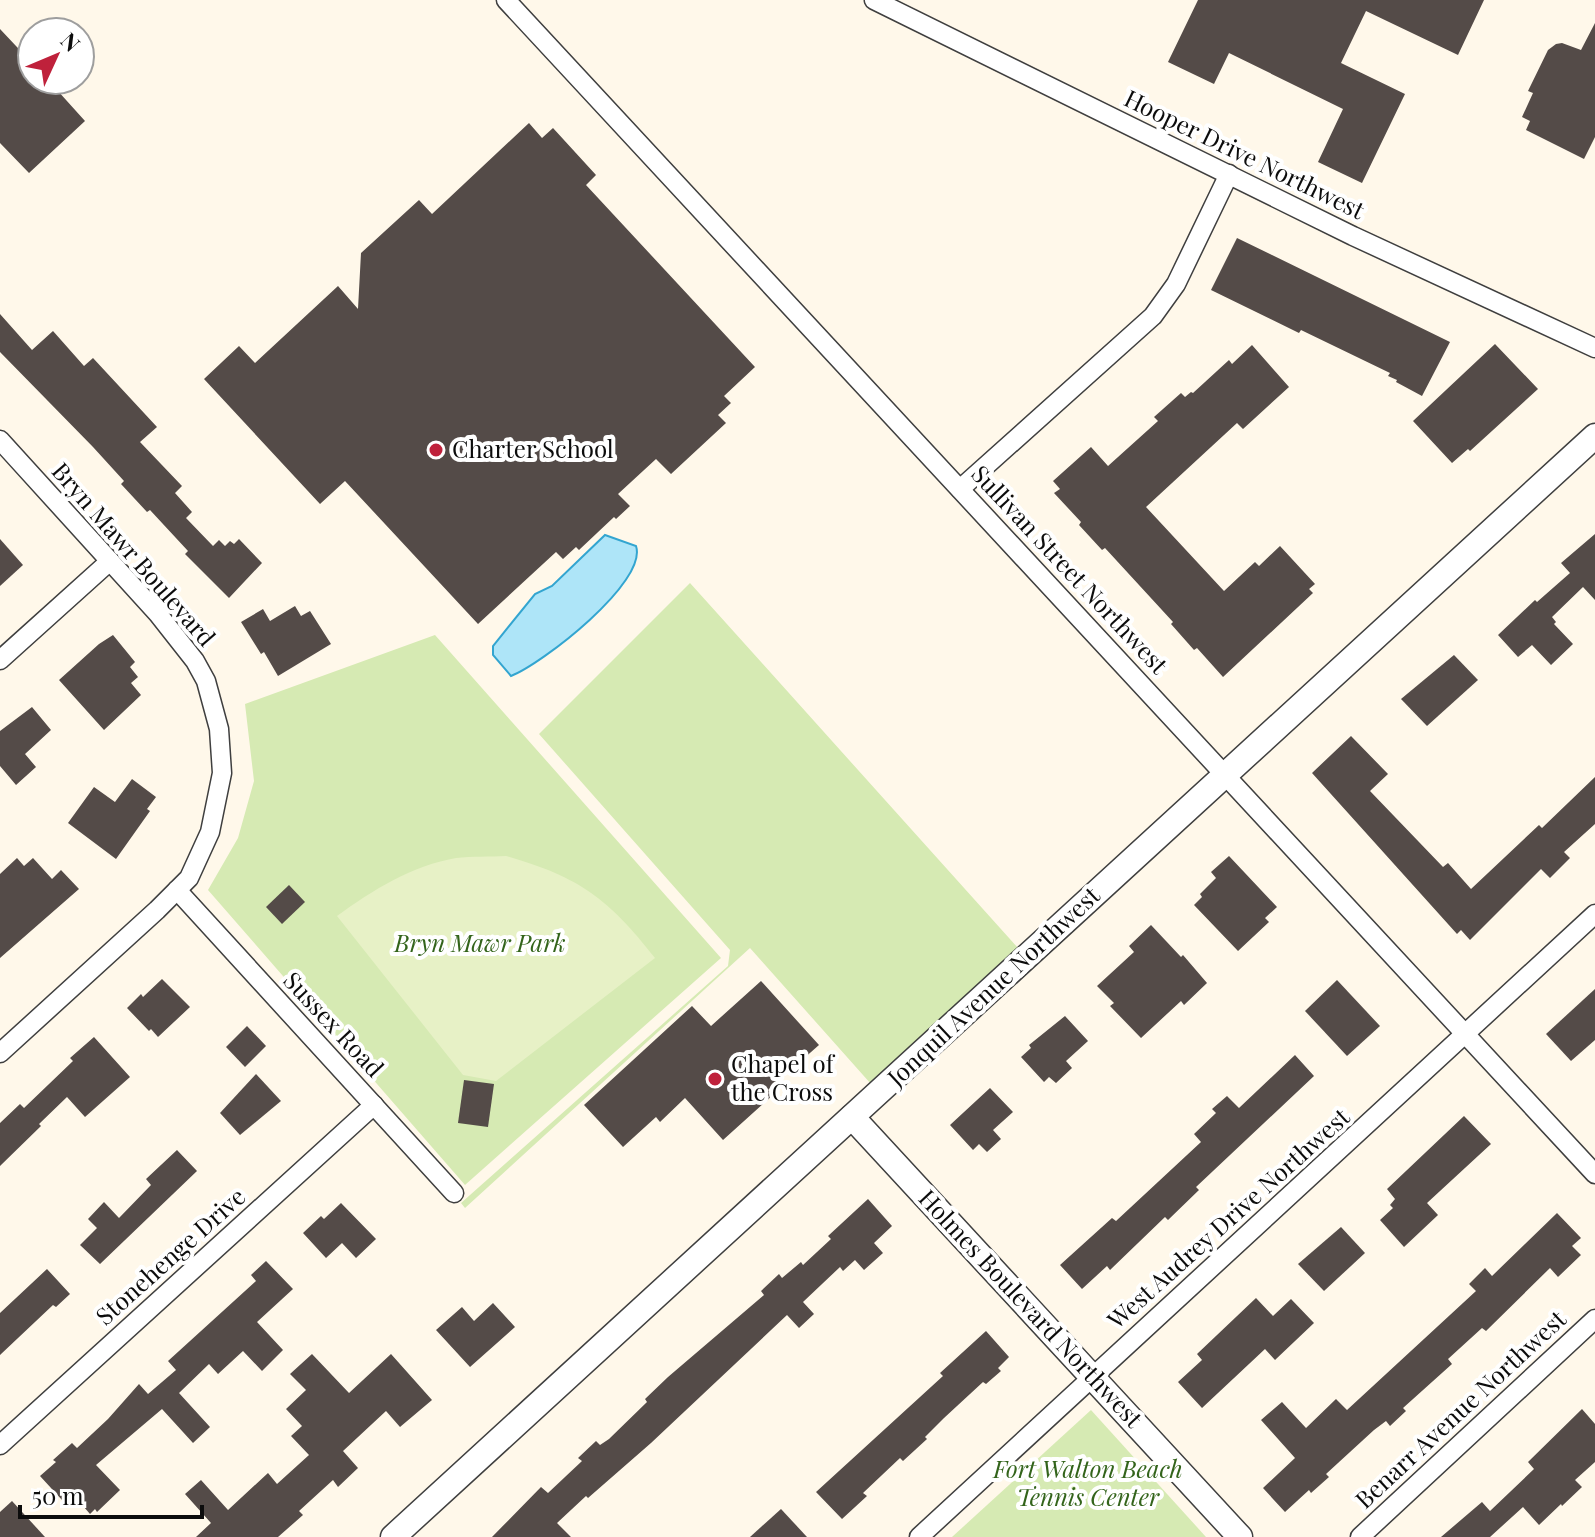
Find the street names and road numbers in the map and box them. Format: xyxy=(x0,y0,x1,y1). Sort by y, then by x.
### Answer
street label: Hooper Drive Northwest xyxy=(1120,81,1371,226)
street label: Bryn Mawr Boulevard xyxy=(46,455,223,652)
street label: Sullivan Street Northwest xyxy=(965,458,1176,680)
street label: Jonquil Avenue Northwest xyxy=(879,878,1106,1093)
street label: Sussex Road xyxy=(277,964,392,1083)
street label: West Audrey Drive Northwest xyxy=(1099,1100,1356,1335)
street label: Stonehenge Drive xyxy=(88,1180,251,1331)
street label: Holmes Boulevard Northwest xyxy=(913,1182,1151,1434)
street label: Benarr Avenue Northwest xyxy=(1347,1302,1572,1515)

